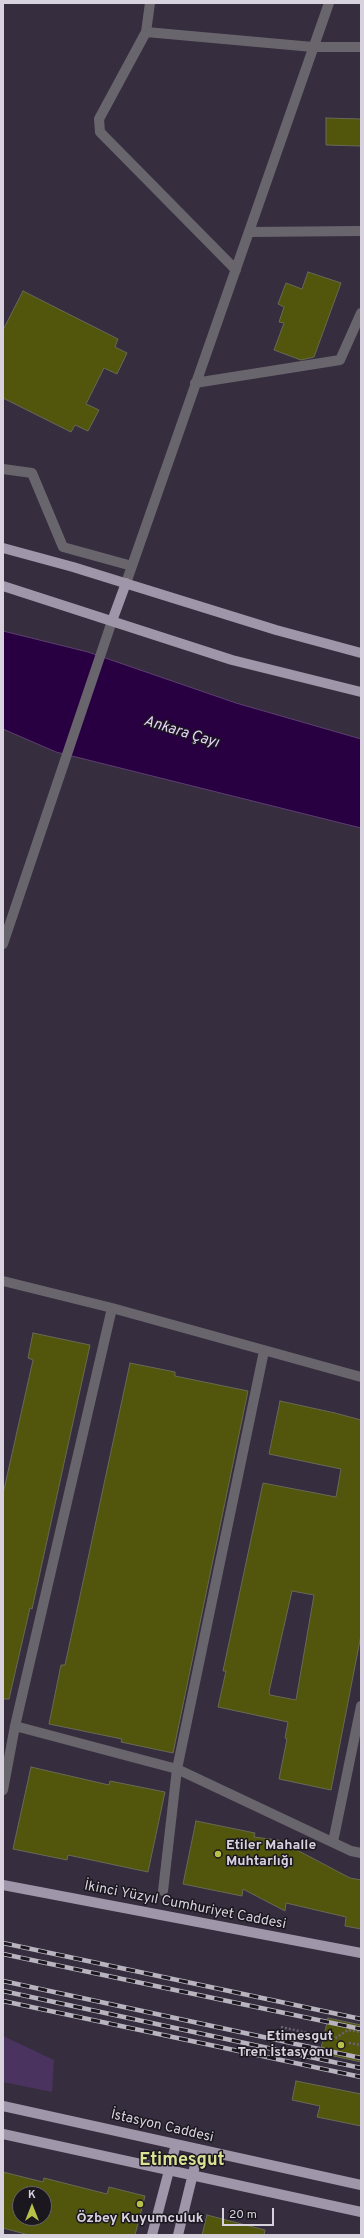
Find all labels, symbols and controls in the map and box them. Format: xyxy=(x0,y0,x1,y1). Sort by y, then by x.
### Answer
water label: Ankara Çayı xyxy=(141,713,221,753)
place label: Etiler Mahalle Muhtarlığı xyxy=(226,1838,316,1870)
marker: Etiler Mahalle Muhtarlığı xyxy=(213,1849,223,1859)
street label: İkinci Yüzyıl Cumhuriyet Caddesi xyxy=(83,1878,287,1934)
place label: Etimesgut Tren İstasyonu xyxy=(238,2029,333,2062)
marker: Etimesgut Tren İstasyonu xyxy=(336,2040,346,2050)
street label: İstasyon Caddesi xyxy=(109,2107,215,2147)
district label: Etimesgut xyxy=(139,2150,225,2172)
north arrow xyxy=(12,2186,52,2226)
text: K xyxy=(28,2188,36,2202)
marker: Özbey Kuyumculuk xyxy=(135,2199,145,2209)
scale bar xyxy=(224,2200,276,2226)
text: 20 m xyxy=(229,2207,257,2223)
place label: Özbey Kuyumculuk xyxy=(76,2211,204,2227)

